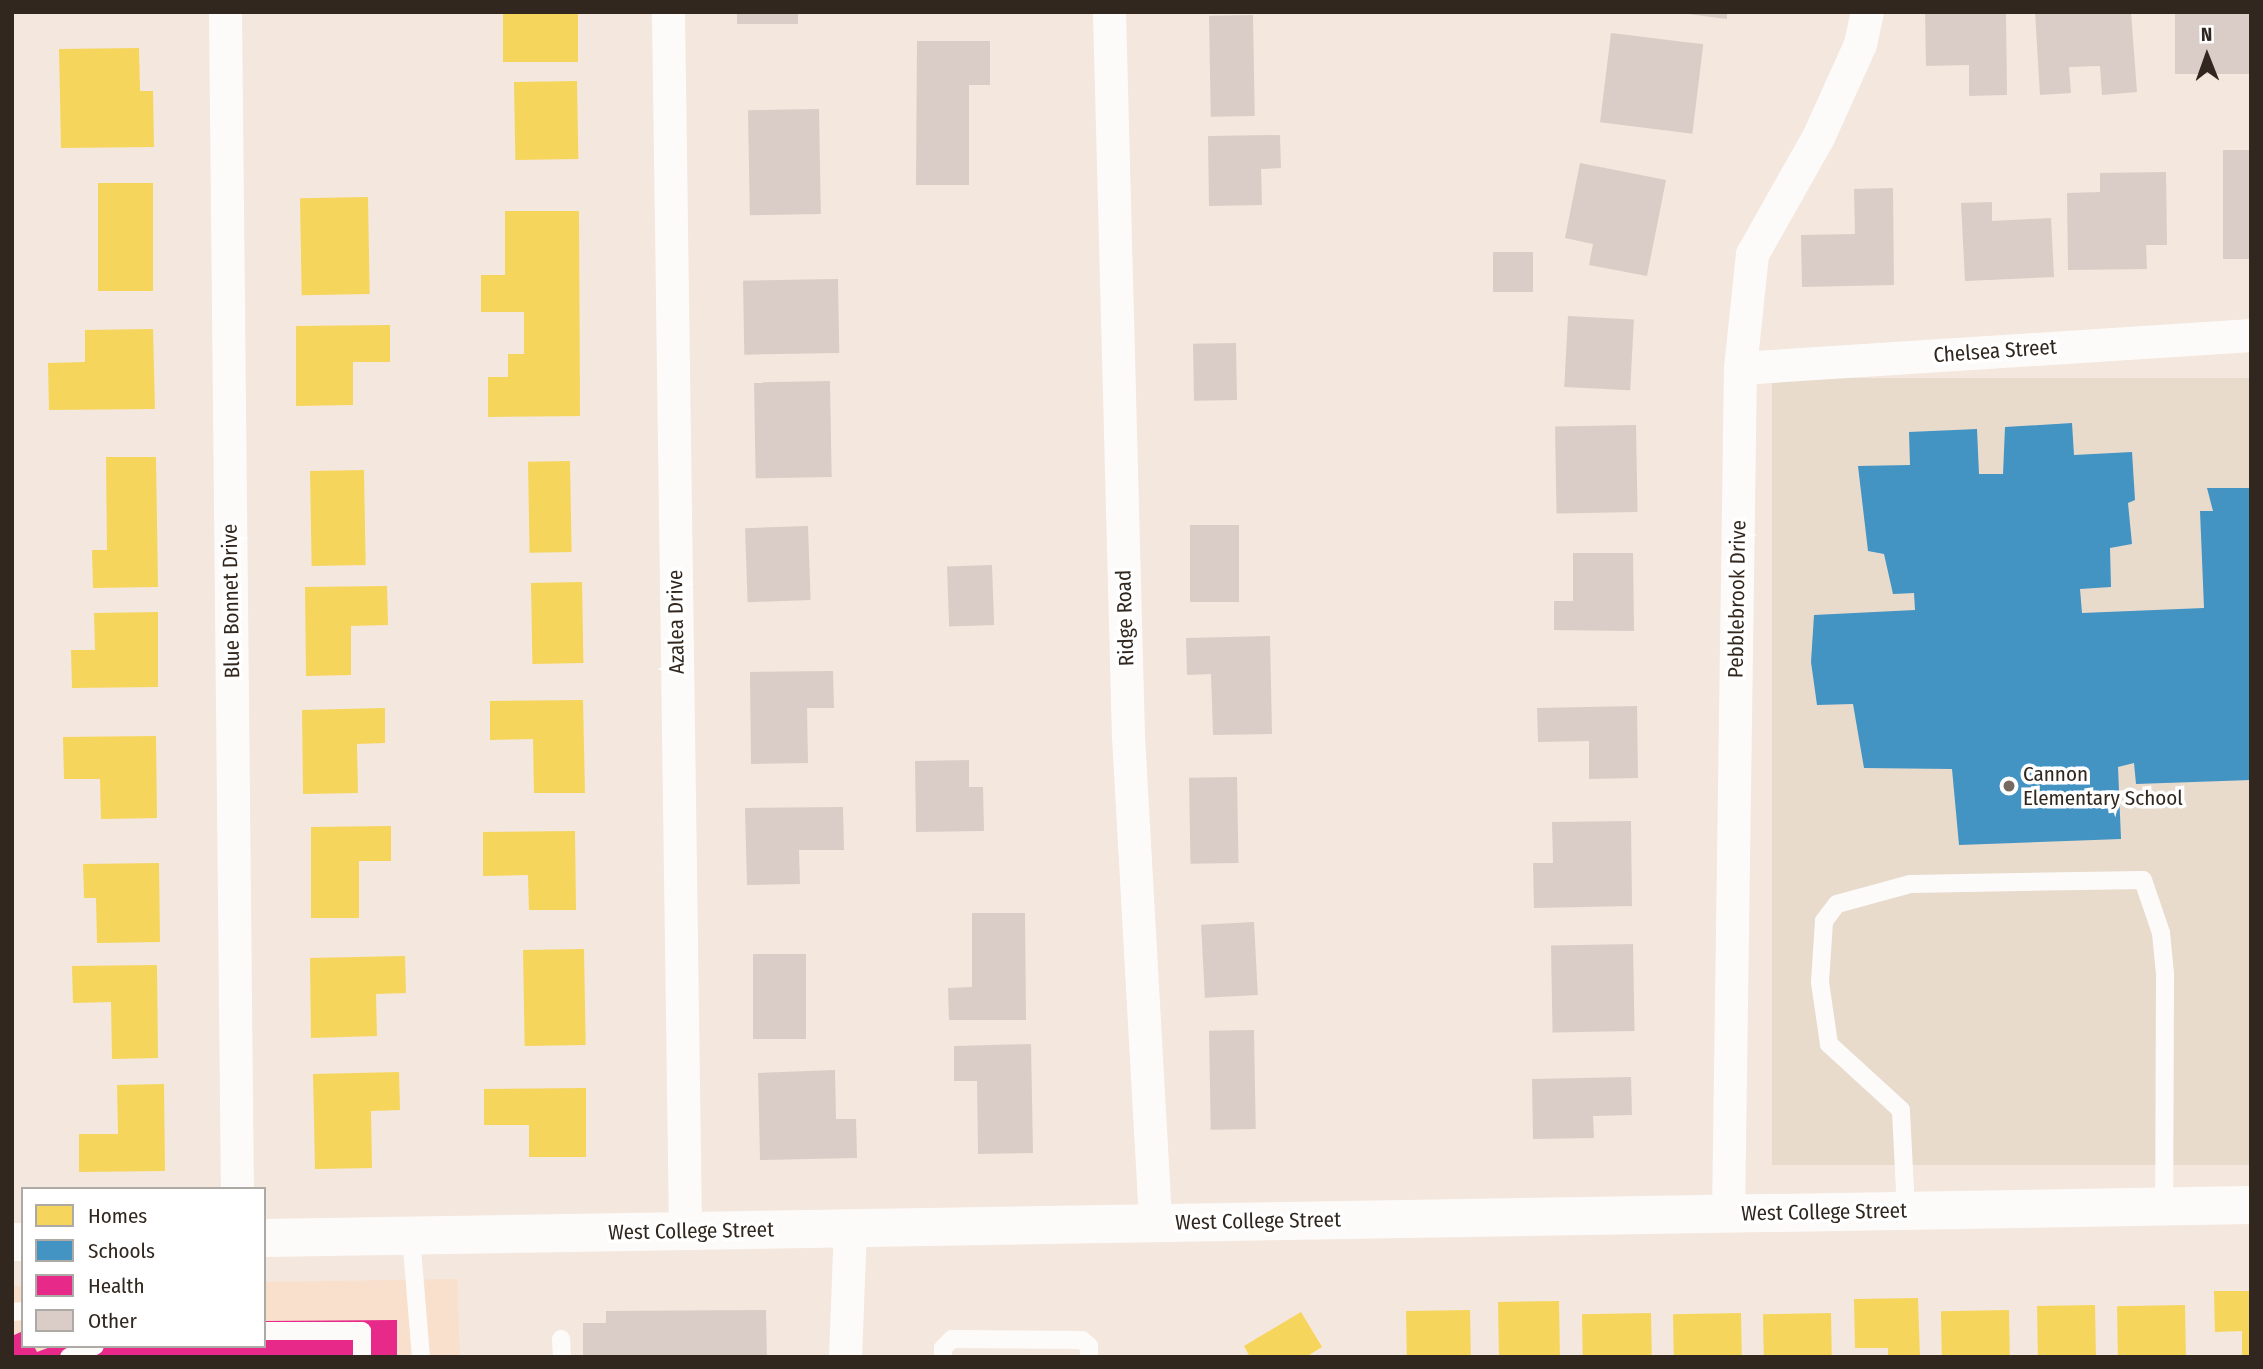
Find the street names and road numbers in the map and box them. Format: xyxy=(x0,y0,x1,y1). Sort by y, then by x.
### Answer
street label: Chelsea Street xyxy=(1933,334,2057,368)
street label: Pebblebrook Drive xyxy=(1723,520,1751,678)
street label: Blue Bonnet Drive xyxy=(217,523,245,679)
street label: Ridge Road xyxy=(1111,569,1139,667)
street label: Azalea Drive xyxy=(662,570,690,674)
street label: West College Street xyxy=(1741,1198,1907,1226)
street label: West College Street xyxy=(1175,1207,1341,1235)
street label: West College Street xyxy=(608,1217,774,1245)

